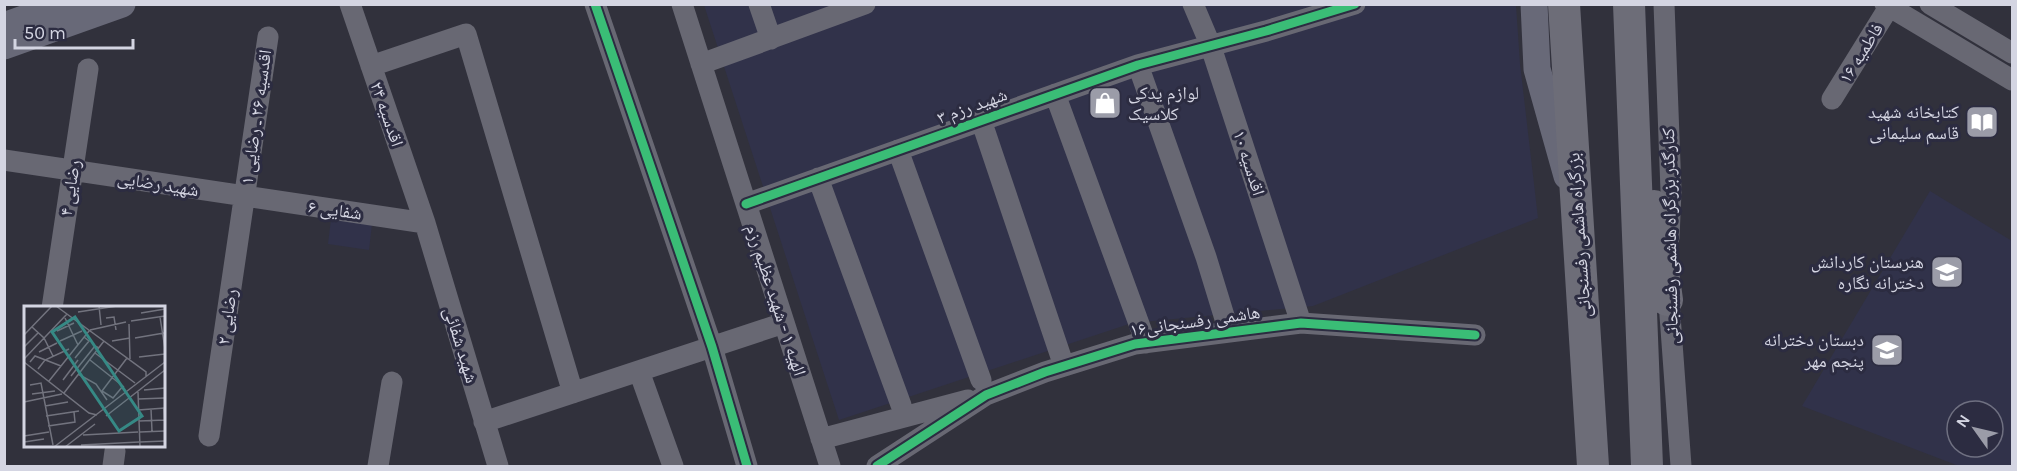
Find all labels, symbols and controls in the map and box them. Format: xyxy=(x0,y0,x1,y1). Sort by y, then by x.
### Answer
scale bar xyxy=(15,12,134,50)
street label: فاطمیه ۱۶ xyxy=(1834,19,1888,87)
text: 50 m xyxy=(24,22,66,44)
street label: اقدسیه ۲۶ ـ رضایی ۱ xyxy=(236,48,276,186)
street label: اقدسیه ۲۴ xyxy=(366,79,408,149)
place label: لوازم یدکی کلاسیک xyxy=(1128,82,1199,125)
street label: شهید رزم ۳ xyxy=(934,83,1010,130)
shop icon: لوازم یدکی کلاسیک xyxy=(1087,85,1123,121)
place label: کتابخانه شهید قاسم سلیمانی xyxy=(1868,101,1960,145)
library icon: کتابخانه شهید قاسم سلیمانی xyxy=(1964,104,2000,140)
street label: کنارگذر بزرگراه هاشمی رفسنجانی xyxy=(1657,127,1683,344)
street label: اقدسیه ۱۰ xyxy=(1228,128,1270,198)
street label: بزرگراه هاشمی رفسنجانی xyxy=(1562,152,1596,318)
street label: رضایی ۴ xyxy=(55,158,85,218)
street label: شهید رضایی xyxy=(116,167,200,201)
street label: شفایی ۶ xyxy=(307,195,363,225)
street label: الهیه ۱ - شهید عظیم رزم xyxy=(740,221,811,379)
place label: هنرستان کاردانش دخترانه نگاره xyxy=(1811,251,1924,294)
school or university icon: هنرستان کاردانش دخترانه نگاره xyxy=(1929,254,1965,290)
street label: رضایی ۲ xyxy=(212,287,242,347)
street label: هاشمی رفسنجانی۱۶ xyxy=(1128,301,1262,341)
street label: شهید شفائی xyxy=(439,304,483,386)
inset map xyxy=(24,306,165,447)
place label: دبستان دخترانه پنجم مهر xyxy=(1764,329,1864,373)
school or university icon: دبستان دخترانه پنجم مهر xyxy=(1869,332,1905,368)
north arrow xyxy=(1945,399,2005,459)
text: N xyxy=(1952,411,1974,431)

